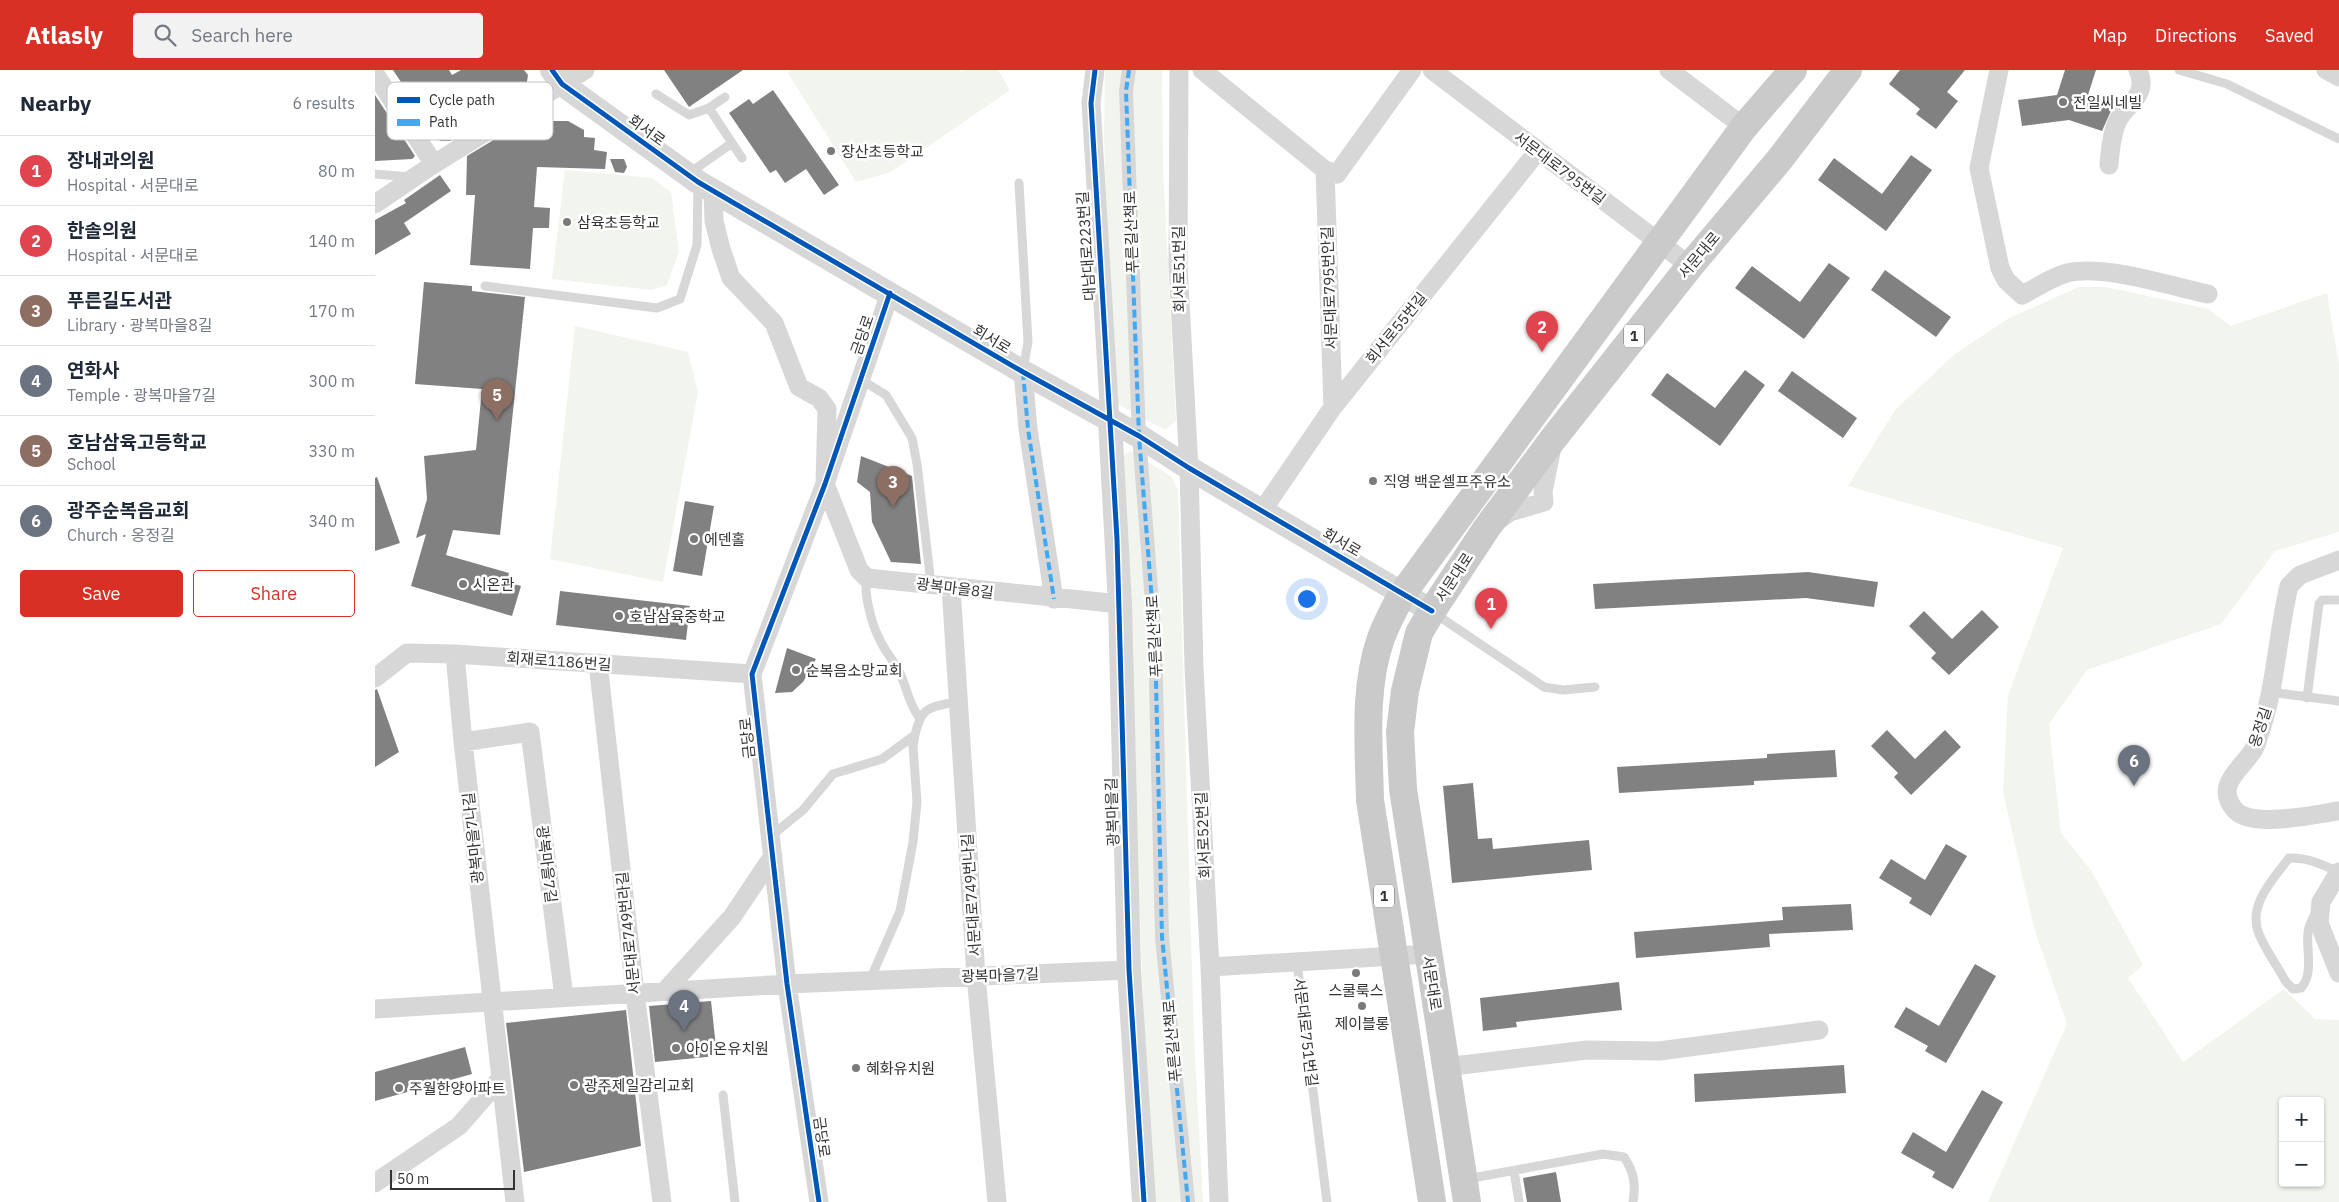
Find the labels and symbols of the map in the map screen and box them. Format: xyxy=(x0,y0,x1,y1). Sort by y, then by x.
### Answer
legend xyxy=(387,82,553,140)
text: Cycle path xyxy=(429,91,495,109)
place label: 전일씨네빌 xyxy=(2073,93,2142,112)
marker: 전일씨네빌 xyxy=(2057,96,2069,108)
street label: 회서로 xyxy=(625,110,669,150)
text: Path xyxy=(429,113,458,131)
street label: 서문대로795번길 xyxy=(1510,127,1610,209)
place label: 장산초등학교 xyxy=(841,142,924,161)
marker: 장산초등학교 xyxy=(825,145,837,157)
street label: 푸른길산책로 xyxy=(1120,190,1142,274)
street label: 대남대로223번길 xyxy=(1073,191,1099,301)
place label: 삼육초등학교 xyxy=(577,213,660,232)
marker: 삼육초등학교 xyxy=(561,216,573,228)
street label: 회서로51번길 xyxy=(1169,225,1189,313)
street label: 서문대로795번안길 xyxy=(1317,226,1341,350)
street label: 서문대로 xyxy=(1674,228,1724,282)
street label: 회서로55번길 xyxy=(1361,288,1431,368)
pin: 2 xyxy=(1526,311,1558,352)
street label: 금당로 xyxy=(846,312,878,358)
street label: 회서로 xyxy=(969,320,1015,358)
road number: 1 xyxy=(1624,325,1644,348)
pin: 5 xyxy=(481,379,513,420)
pin: 3 xyxy=(877,466,909,507)
place label: 직영 백운셀프주유소 xyxy=(1383,472,1511,491)
marker: 직영 백운셀프주유소 xyxy=(1367,475,1379,487)
street label: 회서로 xyxy=(1319,523,1365,561)
place label: 에덴홀 xyxy=(704,530,745,549)
marker: 에덴홀 xyxy=(688,533,700,545)
street label: 서문대로 xyxy=(1431,549,1477,605)
street label: 광복마을8길 xyxy=(915,574,995,602)
place label: 시온관 xyxy=(473,575,515,594)
marker: 시온관 xyxy=(457,578,469,590)
your location xyxy=(1294,586,1320,612)
pin: 1 xyxy=(1475,588,1507,629)
street label: 푸른길산책로 xyxy=(1142,594,1166,678)
place label: 호남삼육중학교 xyxy=(629,607,726,626)
marker: 호남삼육중학교 xyxy=(613,610,625,622)
street label: 회재로1186번길 xyxy=(506,648,612,674)
place label: 순복음소망교회 xyxy=(806,661,903,680)
marker: 순복음소망교회 xyxy=(790,664,802,676)
street label: 옹정길 xyxy=(2245,704,2275,750)
street label: 금당로 xyxy=(735,716,759,760)
pin: 6 xyxy=(2118,745,2150,786)
street label: 광복마을길 xyxy=(1101,777,1123,847)
street label: 광복마을7나길 xyxy=(459,791,487,885)
street label: 회서로52번길 xyxy=(1191,791,1215,879)
street label: 광복마을7길 xyxy=(533,824,561,904)
street label: 서문대로749번나길 xyxy=(957,833,985,957)
street label: 서문대로749번라길 xyxy=(612,871,644,995)
road number: 1 xyxy=(1374,884,1394,908)
street label: 서문대로 xyxy=(1418,954,1446,1012)
street label: 광복마을7길 xyxy=(961,964,1039,986)
marker: 스쿨룩스 xyxy=(1350,967,1362,979)
street label: 서문대로751번길 xyxy=(1290,976,1322,1088)
place label: 스쿨룩스 xyxy=(1328,981,1384,1000)
pin: 4 xyxy=(668,990,700,1031)
street label: 푸른길산책로 xyxy=(1159,999,1185,1083)
marker: 제이블롱 xyxy=(1356,1000,1368,1012)
place label: 제이블롱 xyxy=(1334,1014,1390,1033)
place label: 아이온유치원 xyxy=(686,1039,769,1058)
marker: 아이온유치원 xyxy=(670,1042,682,1054)
place label: 혜화유치원 xyxy=(866,1059,935,1078)
marker: 혜화유치원 xyxy=(850,1062,862,1074)
place label: 광주제일감리교회 xyxy=(584,1076,694,1095)
place label: 주월한양아파트 xyxy=(409,1079,506,1098)
marker: 광주제일감리교회 xyxy=(568,1079,580,1091)
marker: 주월한양아파트 xyxy=(393,1082,405,1094)
street label: 금당로 xyxy=(810,1115,834,1159)
scale bar xyxy=(390,1167,515,1190)

